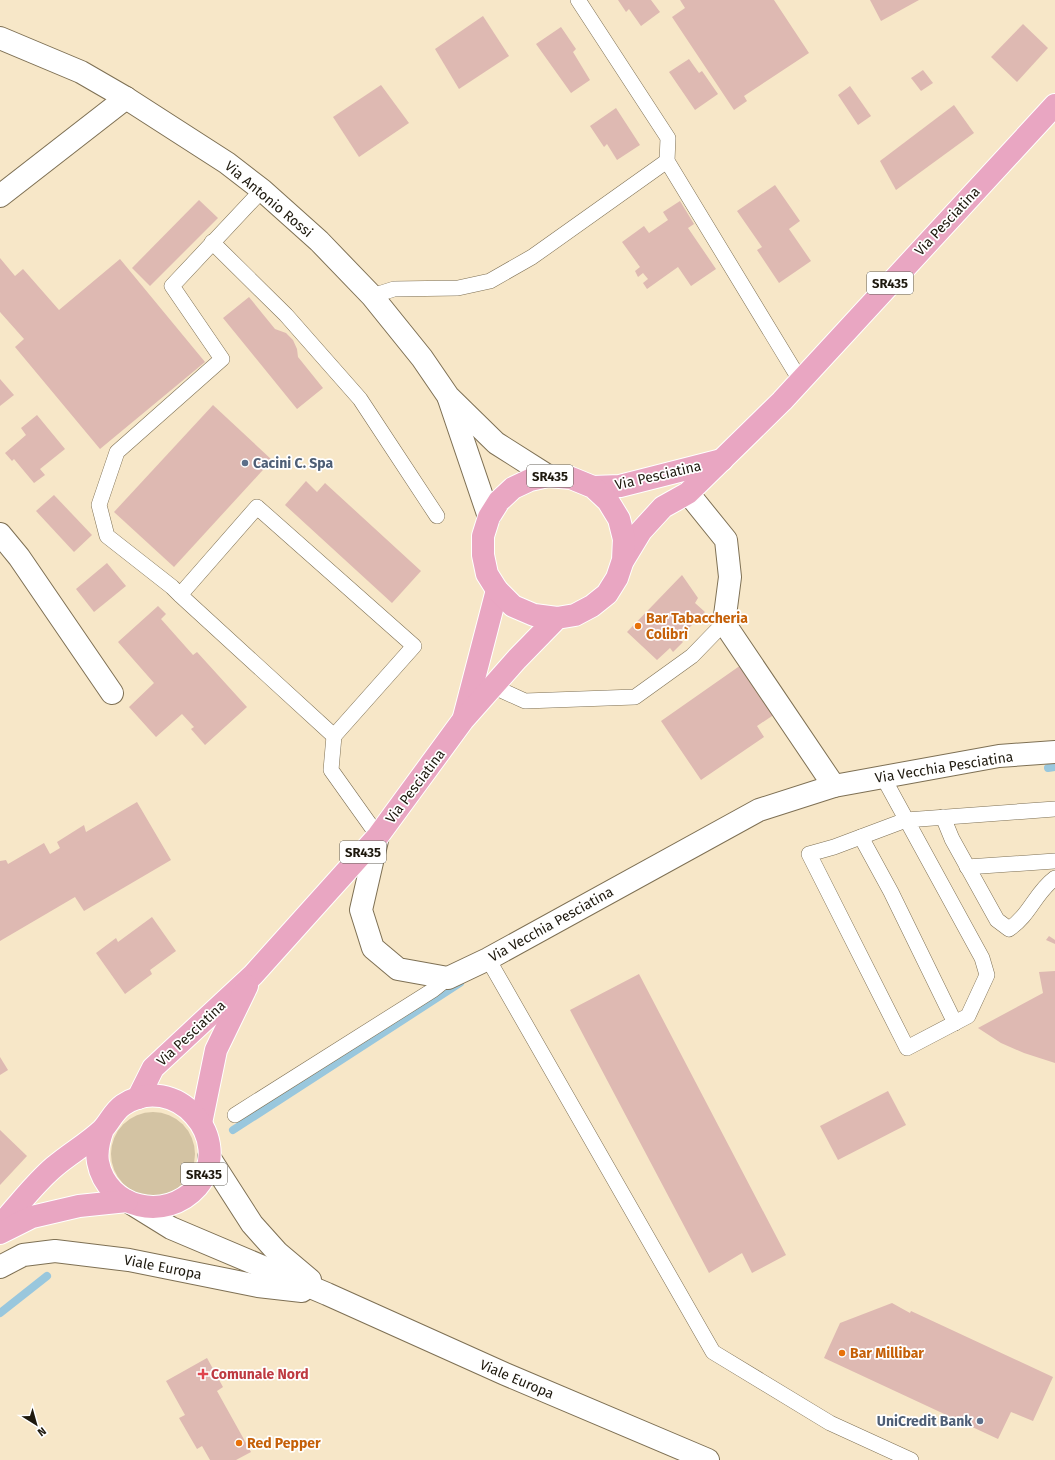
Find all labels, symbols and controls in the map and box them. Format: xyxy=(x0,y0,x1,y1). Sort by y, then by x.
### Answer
street label: Via Antonio Rossi xyxy=(221,158,316,241)
street label: Via Pesciatina xyxy=(911,183,984,259)
road number: SR435 xyxy=(867,272,913,294)
place label: Cacini C. Spa xyxy=(253,455,334,472)
street label: Via Pesciatina xyxy=(613,457,703,494)
marker: Cacini C. Spa xyxy=(240,458,250,468)
road number: SR435 xyxy=(527,465,573,487)
place label: Bar Tabaccheria Colibrì xyxy=(646,610,748,643)
marker: Bar Tabaccheria Colibrì xyxy=(633,621,643,631)
street label: Via Pesciatina xyxy=(382,746,449,827)
street label: Via Vecchia Pesciatina xyxy=(874,748,1014,787)
road number: SR435 xyxy=(340,841,386,863)
street label: Via Vecchia Pesciatina xyxy=(486,883,616,966)
street label: Via Pesciatina xyxy=(153,997,229,1070)
road number: SR435 xyxy=(181,1163,227,1185)
street label: Viale Europa xyxy=(123,1252,203,1283)
place label: Bar Millibar xyxy=(850,1345,924,1362)
marker: Bar Millibar xyxy=(837,1348,847,1358)
street label: Viale Europa xyxy=(477,1356,556,1403)
place label: Comunale Nord xyxy=(211,1366,309,1383)
marker: Comunale Nord xyxy=(198,1369,208,1379)
north arrow xyxy=(16,1404,56,1444)
place label: UniCredit Bank xyxy=(877,1413,972,1430)
marker: UniCredit Bank xyxy=(975,1416,985,1426)
text: N xyxy=(35,1424,49,1439)
place label: Red Pepper xyxy=(247,1435,321,1452)
marker: Red Pepper xyxy=(234,1438,244,1448)

